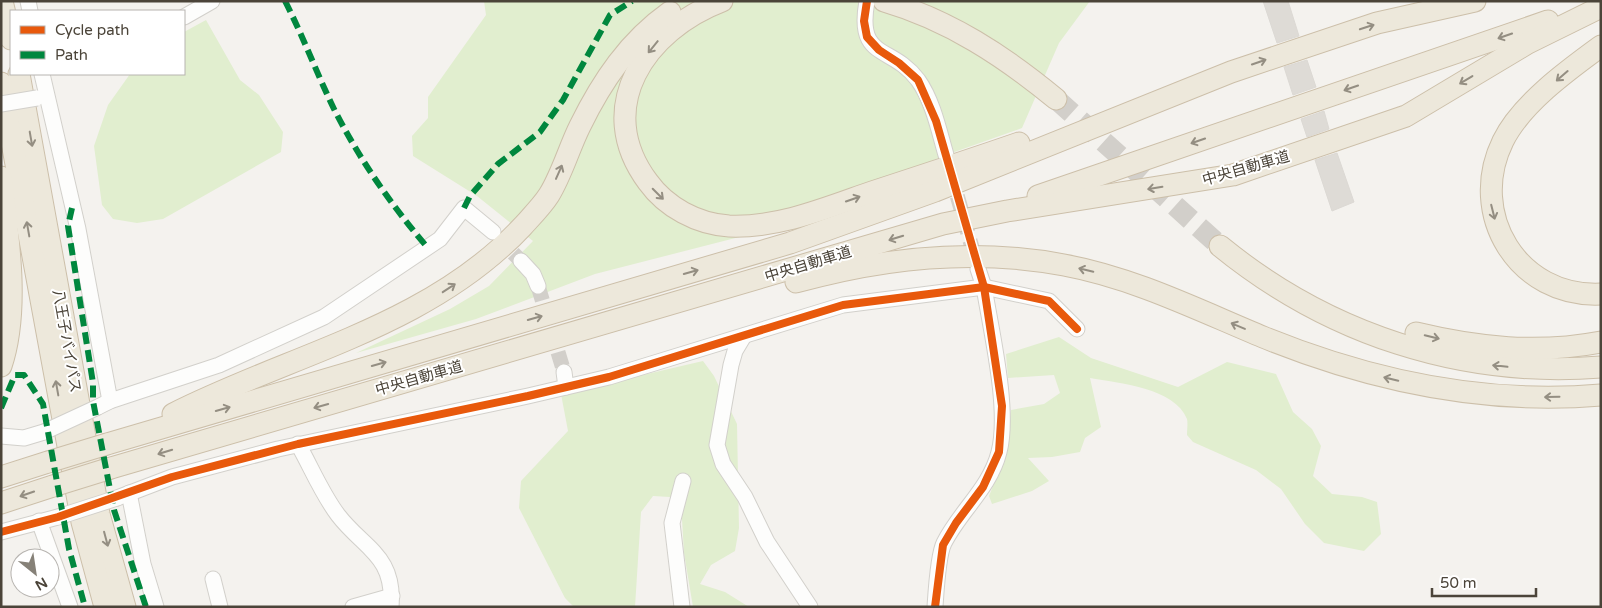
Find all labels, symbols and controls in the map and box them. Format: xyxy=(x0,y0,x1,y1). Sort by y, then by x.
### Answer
legend xyxy=(10,10,185,75)
text: Cycle path xyxy=(55,21,129,39)
one-way arrow xyxy=(1358,21,1374,31)
one-way arrow xyxy=(1497,31,1513,41)
one-way arrow xyxy=(647,40,658,53)
text: Path xyxy=(55,46,88,64)
one-way arrow xyxy=(1250,57,1266,66)
one-way arrow xyxy=(1556,70,1569,82)
one-way arrow xyxy=(1459,76,1473,86)
one-way arrow xyxy=(1344,84,1360,93)
one-way arrow xyxy=(27,130,37,146)
one-way arrow xyxy=(1190,137,1206,146)
street label: 中央自動車道 xyxy=(1200,147,1292,189)
one-way arrow xyxy=(555,165,565,180)
one-way arrow xyxy=(1147,184,1163,194)
one-way arrow xyxy=(651,187,663,199)
one-way arrow xyxy=(845,193,861,203)
one-way arrow xyxy=(1489,204,1498,220)
one-way arrow xyxy=(23,221,33,237)
one-way arrow xyxy=(889,233,905,243)
street label: 中央自動車道 xyxy=(762,242,854,286)
one-way arrow xyxy=(1078,265,1094,274)
one-way arrow xyxy=(682,267,698,277)
one-way arrow xyxy=(442,283,456,293)
street label: 八王子バイパス xyxy=(49,288,85,394)
one-way arrow xyxy=(526,313,542,323)
one-way arrow xyxy=(1231,320,1246,330)
one-way arrow xyxy=(1423,333,1439,342)
street label: 中央自動車道 xyxy=(373,357,465,399)
one-way arrow xyxy=(370,358,386,368)
one-way arrow xyxy=(1492,361,1508,371)
one-way arrow xyxy=(1383,374,1399,384)
one-way arrow xyxy=(52,381,62,397)
one-way arrow xyxy=(1544,392,1560,402)
one-way arrow xyxy=(313,401,329,411)
one-way arrow xyxy=(214,404,230,414)
one-way arrow xyxy=(157,448,173,457)
one-way arrow xyxy=(19,490,35,500)
one-way arrow xyxy=(102,531,111,547)
north arrow xyxy=(10,548,60,598)
scale bar xyxy=(1432,566,1536,598)
text: N xyxy=(32,574,50,594)
text: 50 m xyxy=(1440,574,1477,592)

